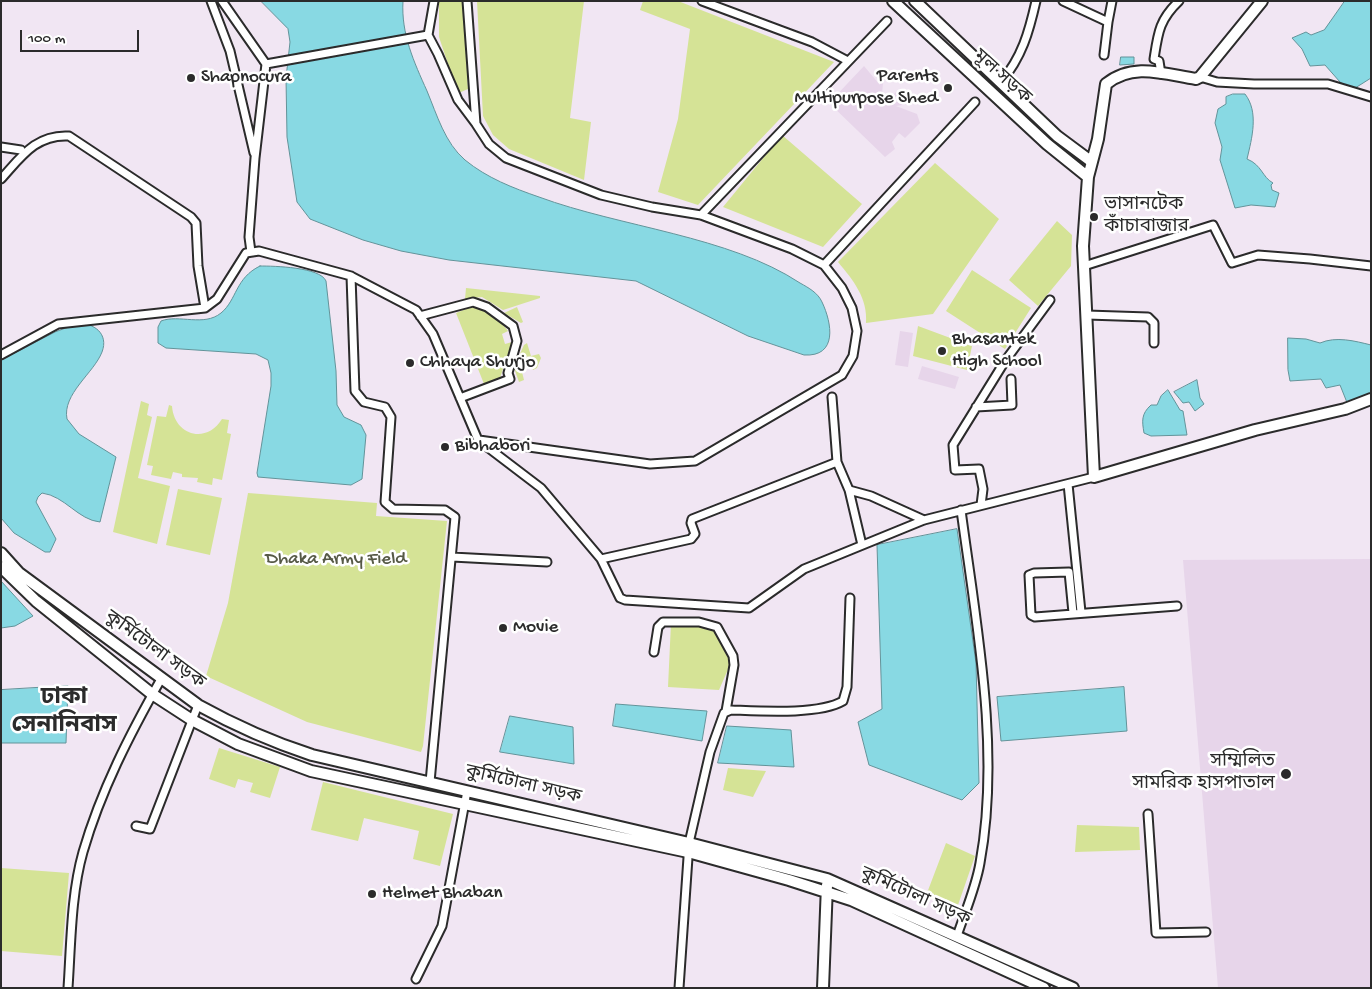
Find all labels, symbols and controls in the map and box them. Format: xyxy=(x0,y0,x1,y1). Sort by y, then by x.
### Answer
scale bar xyxy=(22,20,141,52)
text: 100 m xyxy=(28,30,65,48)
street label: মূল সড়ক xyxy=(967,46,1035,110)
place label: Parents Multipurpose Shed xyxy=(794,66,938,110)
place label: Shapnocura xyxy=(201,67,291,89)
marker: Shapnocura xyxy=(185,72,197,84)
marker: Parents Multipurpose Shed xyxy=(942,82,954,94)
place label: ভাসানটেক কাঁচাবাজার xyxy=(1104,195,1189,239)
marker: ভাসানটেক কাঁচাবাজার xyxy=(1088,211,1100,223)
place label: Bhasantek High School xyxy=(952,329,1042,373)
marker: Bhasantek High School xyxy=(936,345,948,357)
place label: Chhaya Shurjo xyxy=(420,352,536,374)
marker: Chhaya Shurjo xyxy=(404,357,416,369)
place label: Bibhabori xyxy=(455,436,530,458)
marker: Bibhabori xyxy=(439,441,451,453)
park label: Dhaka Army Field xyxy=(266,549,406,571)
street label: কুর্মিটোলা সড়ক xyxy=(99,607,209,695)
place label: Movie xyxy=(513,617,558,639)
marker: Movie xyxy=(497,622,509,634)
district label: ঢাকা সেনানিবাস xyxy=(11,685,117,741)
place label: সম্মিলিত সামরিক হাসপাতাল xyxy=(1132,752,1275,796)
street label: কুর্মিটোলা সড়ক xyxy=(463,762,583,810)
marker: সম্মিলিত সামরিক হাসপাতাল xyxy=(1279,767,1293,781)
street label: কুর্মিটোলা সড়ক xyxy=(856,863,974,933)
place label: Helmet Bhaban xyxy=(382,883,502,905)
marker: Helmet Bhaban xyxy=(366,888,378,900)

